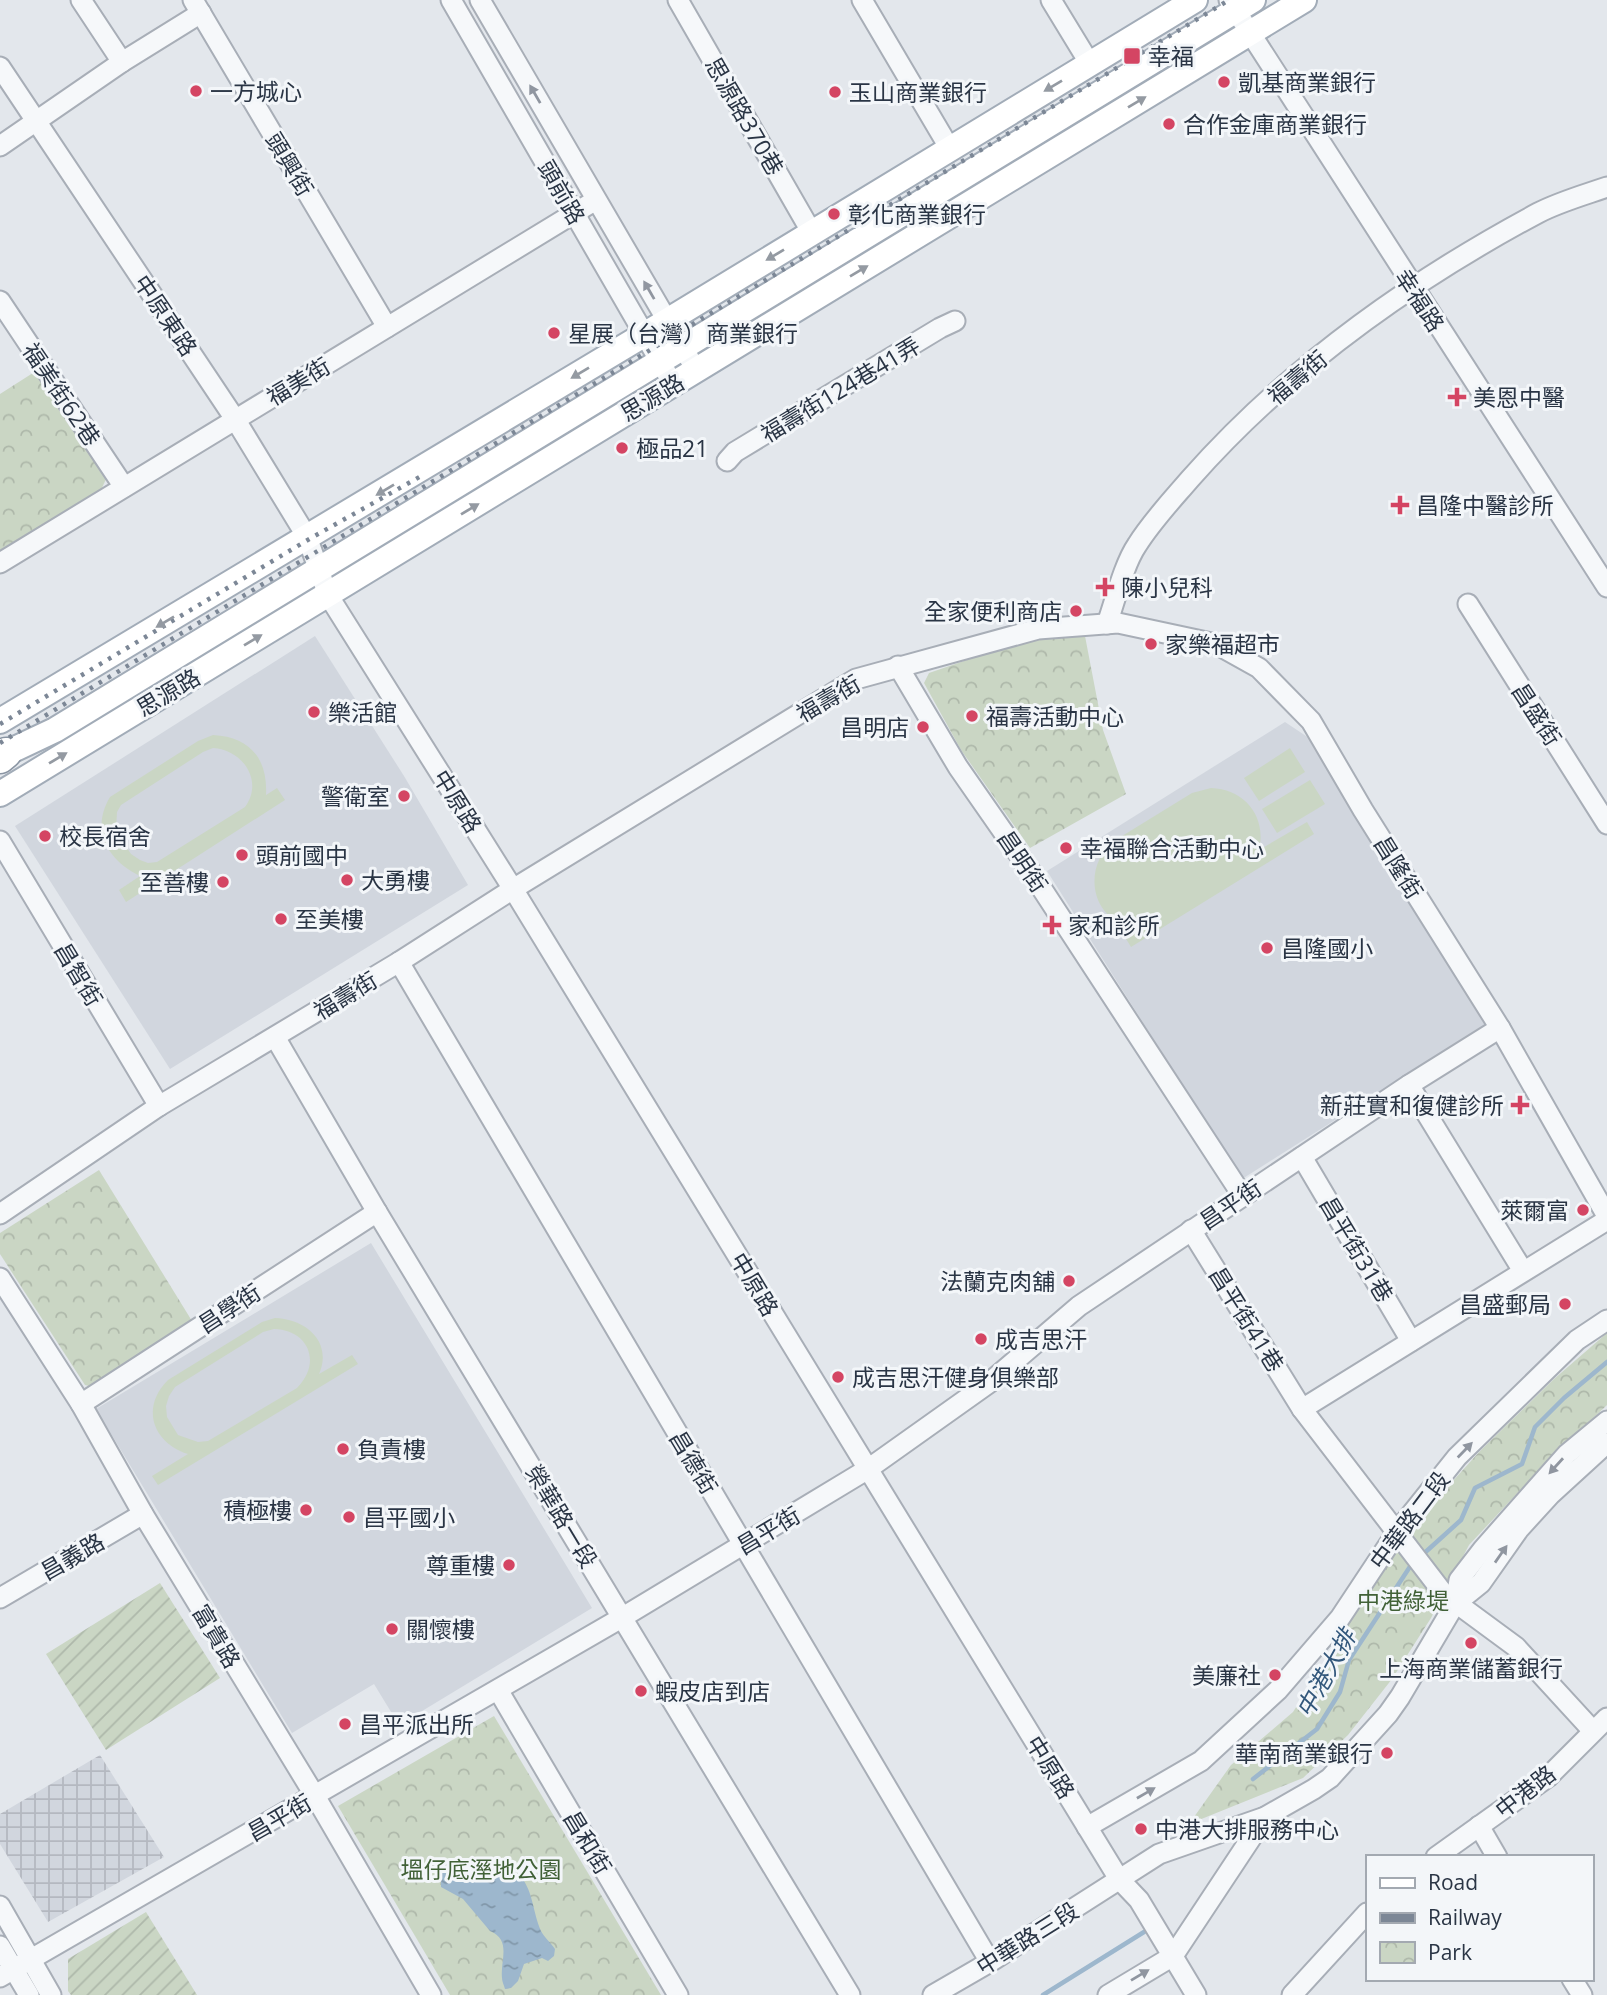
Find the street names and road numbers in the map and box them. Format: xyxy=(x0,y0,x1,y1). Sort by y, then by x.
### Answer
street label: 思源路370巷 xyxy=(698,51,792,181)
street label: 頭興街 xyxy=(259,126,321,202)
street label: 頭前路 xyxy=(531,154,593,230)
street label: 幸福路 xyxy=(1388,262,1452,338)
street label: 中原東路 xyxy=(127,268,205,362)
street label: 福壽街124巷41弄 xyxy=(754,329,926,449)
street label: 福美街62巷 xyxy=(16,336,108,452)
street label: 福壽街 xyxy=(1260,343,1334,411)
street label: 福美街 xyxy=(260,350,336,412)
street label: 思源路 xyxy=(614,366,690,428)
street label: 思源路 xyxy=(130,661,206,723)
street label: 福壽街 xyxy=(790,667,866,729)
street label: 昌盛街 xyxy=(1505,676,1569,752)
street label: 中原路 xyxy=(426,763,490,839)
street label: 昌明街 xyxy=(990,823,1056,899)
street label: 昌隆街 xyxy=(1367,829,1431,905)
street label: 昌智街 xyxy=(48,936,110,1012)
street label: 福壽街 xyxy=(307,964,383,1026)
street label: 昌平街 xyxy=(1192,1171,1268,1237)
street label: 昌平街31巷 xyxy=(1313,1190,1401,1308)
street label: 中原路 xyxy=(724,1246,786,1322)
street label: 昌平街41巷 xyxy=(1202,1260,1292,1378)
street label: 昌學街 xyxy=(191,1276,267,1340)
street label: 昌德街 xyxy=(663,1424,725,1500)
street label: 榮華路一段 xyxy=(519,1458,605,1574)
street label: 中華路二段 xyxy=(1362,1464,1456,1576)
street label: 昌平街 xyxy=(730,1499,806,1561)
street label: 昌義路 xyxy=(34,1525,110,1587)
street label: 富貴路 xyxy=(186,1598,248,1674)
street label: 中原路 xyxy=(1019,1729,1083,1805)
street label: 中港路 xyxy=(1488,1757,1562,1825)
street label: 昌平街 xyxy=(241,1786,317,1848)
street label: 昌和街 xyxy=(557,1804,619,1880)
street label: 中華路三段 xyxy=(970,1894,1084,1982)

